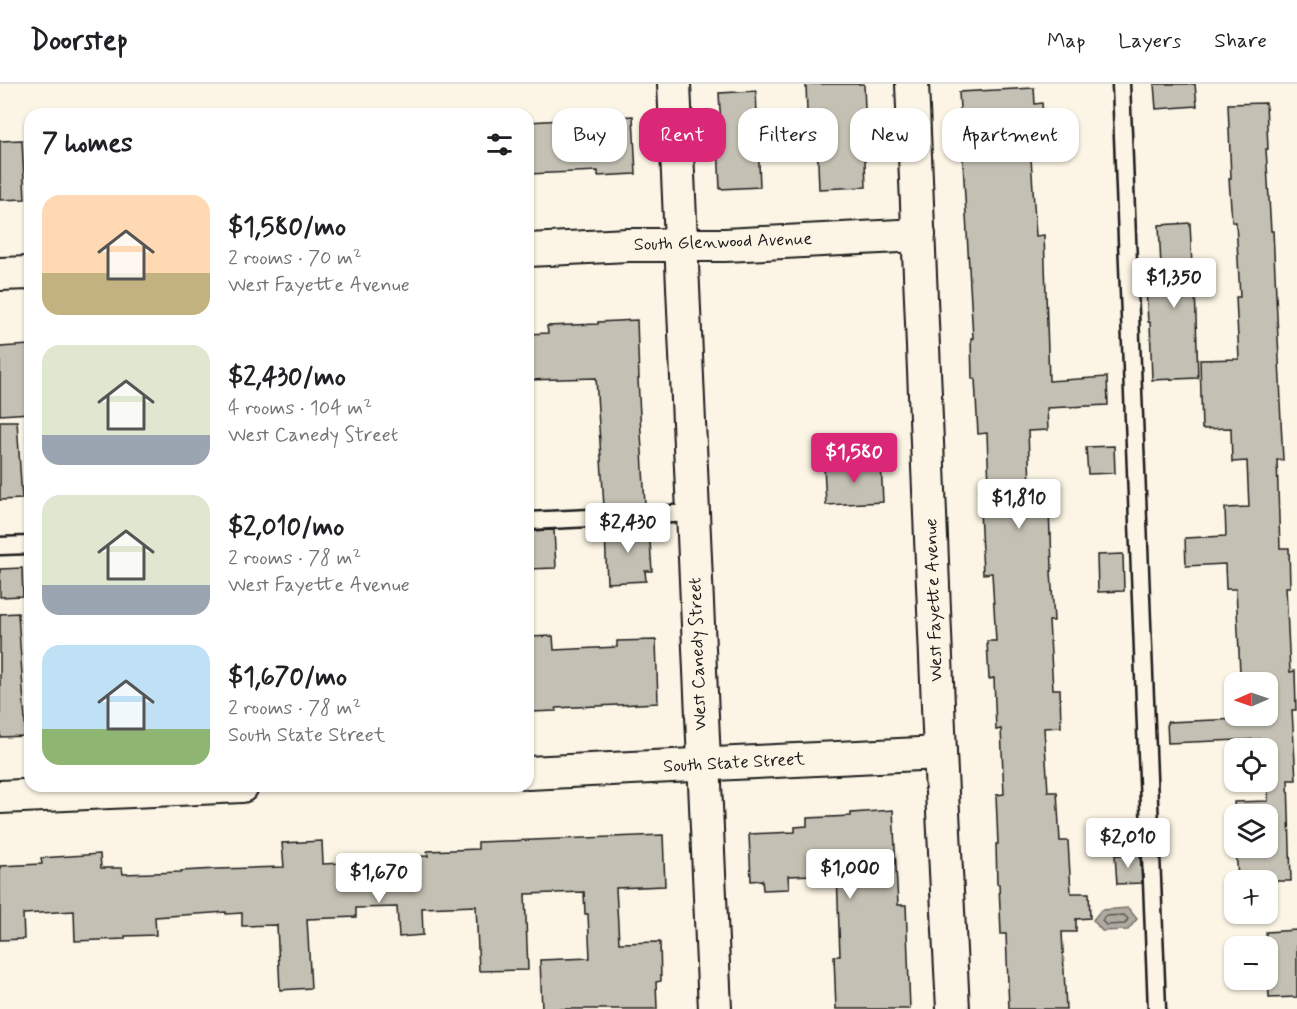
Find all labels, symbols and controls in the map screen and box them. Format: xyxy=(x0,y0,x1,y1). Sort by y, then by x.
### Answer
text: Doorstep xyxy=(30,23,128,60)
text: Map xyxy=(1047,27,1085,55)
text: Layers xyxy=(1118,27,1181,55)
text: Share xyxy=(1214,27,1267,55)
chip: Buy xyxy=(552,108,627,162)
chip: Rent xyxy=(639,108,726,162)
chip: Filters xyxy=(738,108,838,162)
chip: New xyxy=(850,108,930,162)
chip: Apartment xyxy=(942,108,1079,162)
text: 7 homes xyxy=(42,127,133,161)
icon: filters xyxy=(483,128,516,161)
text: $1,580/mo xyxy=(228,211,346,245)
icon: home xyxy=(90,219,162,291)
street label: South Glenwood Avenue xyxy=(633,227,813,257)
text: 2 rooms · 70 m² xyxy=(228,245,362,272)
pin: $1,350 xyxy=(1125,258,1223,309)
text: $1,350 xyxy=(1146,264,1202,291)
text: West Fayette Avenue xyxy=(228,272,410,299)
text: $2,430/mo xyxy=(228,361,346,395)
icon: home xyxy=(90,369,162,441)
text: 4 rooms · 104 m² xyxy=(228,395,372,422)
text: West Canedy Street xyxy=(228,422,398,449)
pin: $1,580 xyxy=(805,433,903,484)
text: $1,580 xyxy=(825,439,883,466)
pin: $1,810 xyxy=(970,479,1068,530)
text: $1,810 xyxy=(992,485,1046,512)
pin: $2,430 xyxy=(579,503,677,554)
text: $2,430 xyxy=(599,509,657,536)
text: $2,010/mo xyxy=(228,511,344,545)
street label: West Fayette Avenue xyxy=(919,518,949,682)
icon: home xyxy=(90,519,162,591)
text: 2 rooms · 78 m² xyxy=(228,545,361,572)
text: West Fayette Avenue xyxy=(228,572,410,599)
street label: West Canedy Street xyxy=(683,577,713,731)
text: $1,670/mo xyxy=(228,661,347,695)
icon: home xyxy=(90,669,162,741)
north arrow xyxy=(1224,672,1278,726)
map controls xyxy=(1224,672,1278,990)
text: 2 rooms · 78 m² xyxy=(228,695,361,722)
text: South State Street xyxy=(228,722,386,749)
button: locate xyxy=(1224,738,1278,792)
street label: South State Street xyxy=(663,747,806,779)
button: layers xyxy=(1224,804,1278,858)
pin: $2,010 xyxy=(1079,818,1177,869)
text: $2,010 xyxy=(1100,824,1156,851)
pin: $1,000 xyxy=(801,849,899,900)
pin: $1,670 xyxy=(330,853,428,904)
text: $1,000 xyxy=(820,855,880,882)
text: $1,670 xyxy=(350,859,408,886)
button: + xyxy=(1224,870,1278,924)
button: − xyxy=(1224,936,1278,990)

